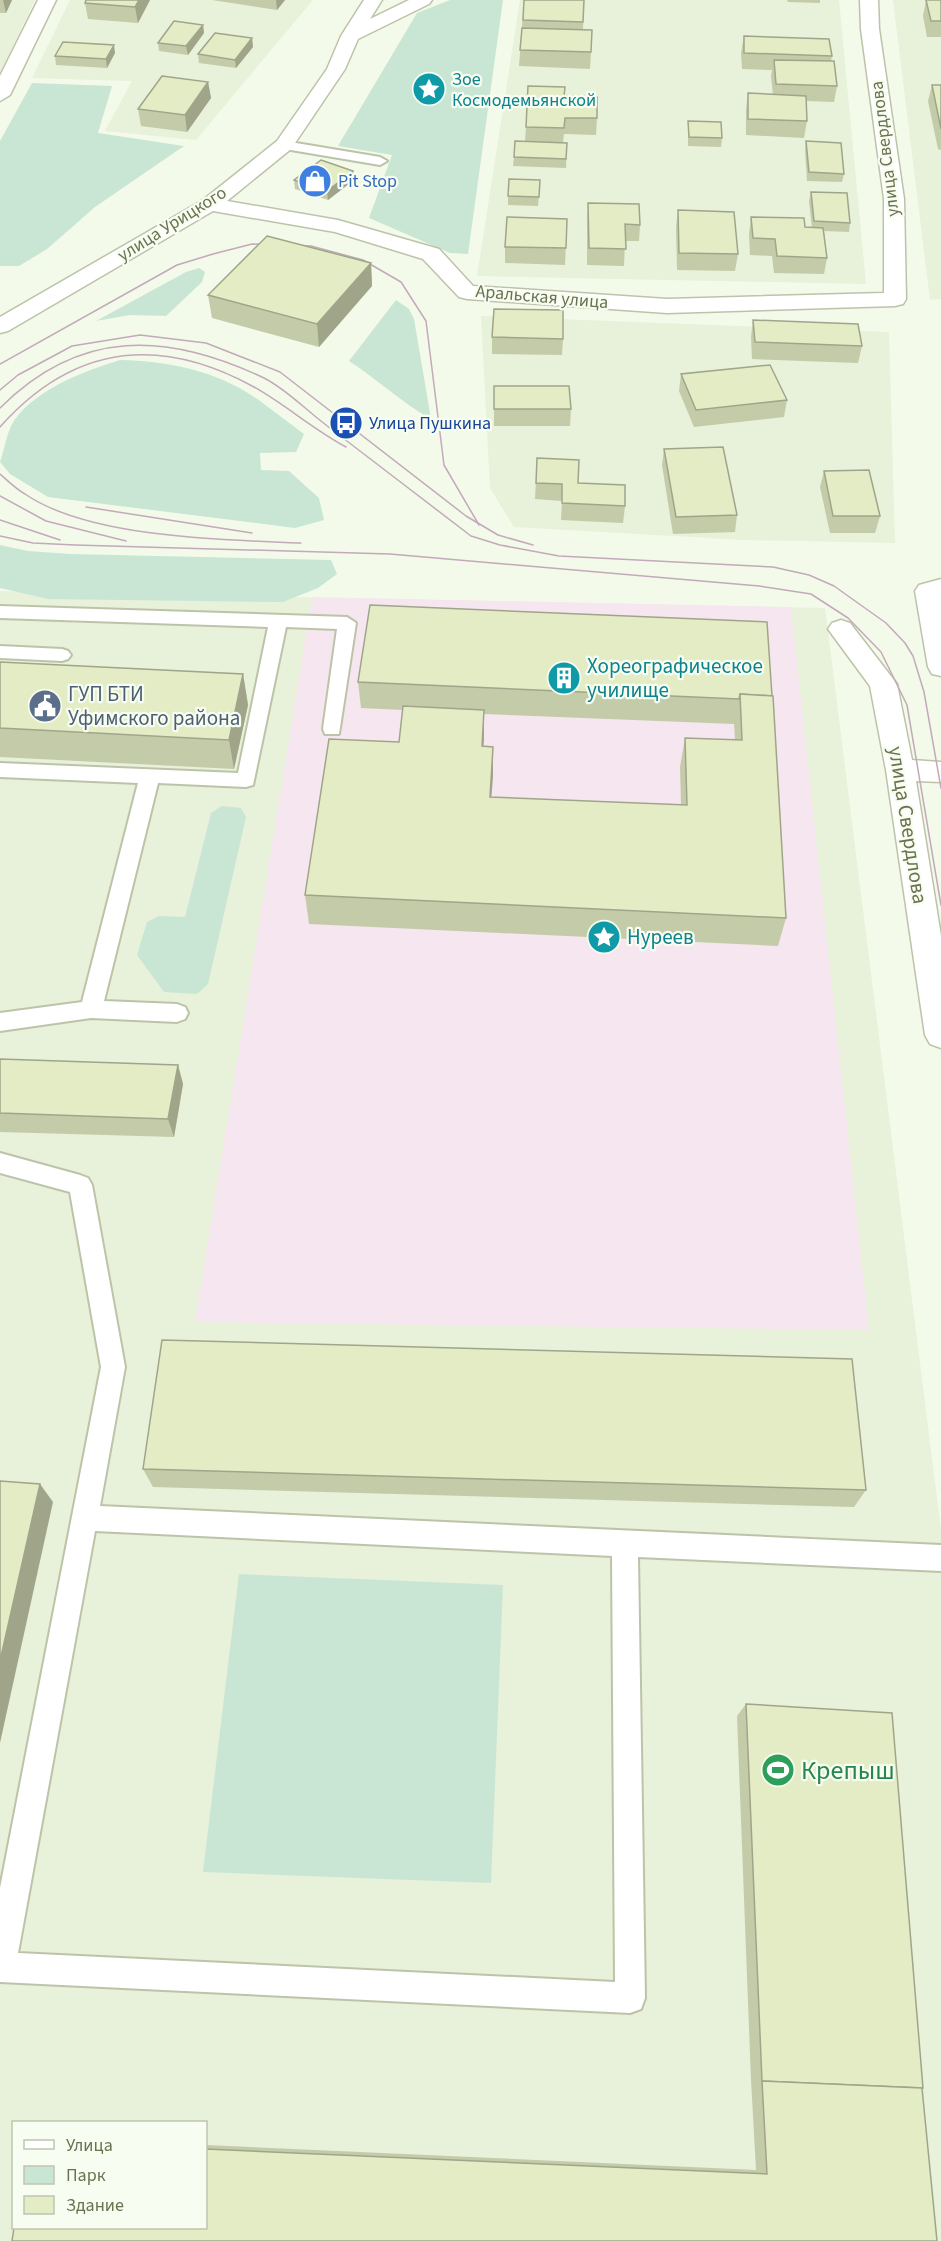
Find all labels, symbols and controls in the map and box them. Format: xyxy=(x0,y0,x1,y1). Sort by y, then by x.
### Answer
place label: Зое Космодемьянской xyxy=(452,67,596,113)
place icon: Зое Космодемьянской xyxy=(411,71,447,107)
street label: улица Свердлова xyxy=(864,80,906,218)
shop icon: Pit Stop xyxy=(297,163,333,199)
place label: Pit Stop xyxy=(338,169,397,194)
street label: улица Урицкого xyxy=(113,180,231,268)
street label: Аральская улица xyxy=(475,279,609,315)
bus stop icon: Улица Пушкина xyxy=(328,405,364,441)
place label: Улица Пушкина xyxy=(369,411,491,436)
place label: Хореографическое училище xyxy=(587,651,763,705)
building icon: Хореографическое училище xyxy=(546,660,582,696)
place label: ГУП БТИ Уфимского района xyxy=(68,679,240,733)
public building icon: ГУП БТИ Уфимского района xyxy=(27,688,63,724)
street label: улица Свердлова xyxy=(881,744,935,906)
place icon: Нуреев xyxy=(586,919,622,955)
place label: Нуреев xyxy=(627,922,694,952)
sports icon: Крепыш xyxy=(760,1752,796,1788)
place label: Крепыш xyxy=(801,1752,895,1789)
legend xyxy=(12,2121,207,2229)
text: Улица xyxy=(66,2133,113,2158)
text: Парк xyxy=(66,2163,106,2188)
text: Здание xyxy=(66,2193,124,2218)

